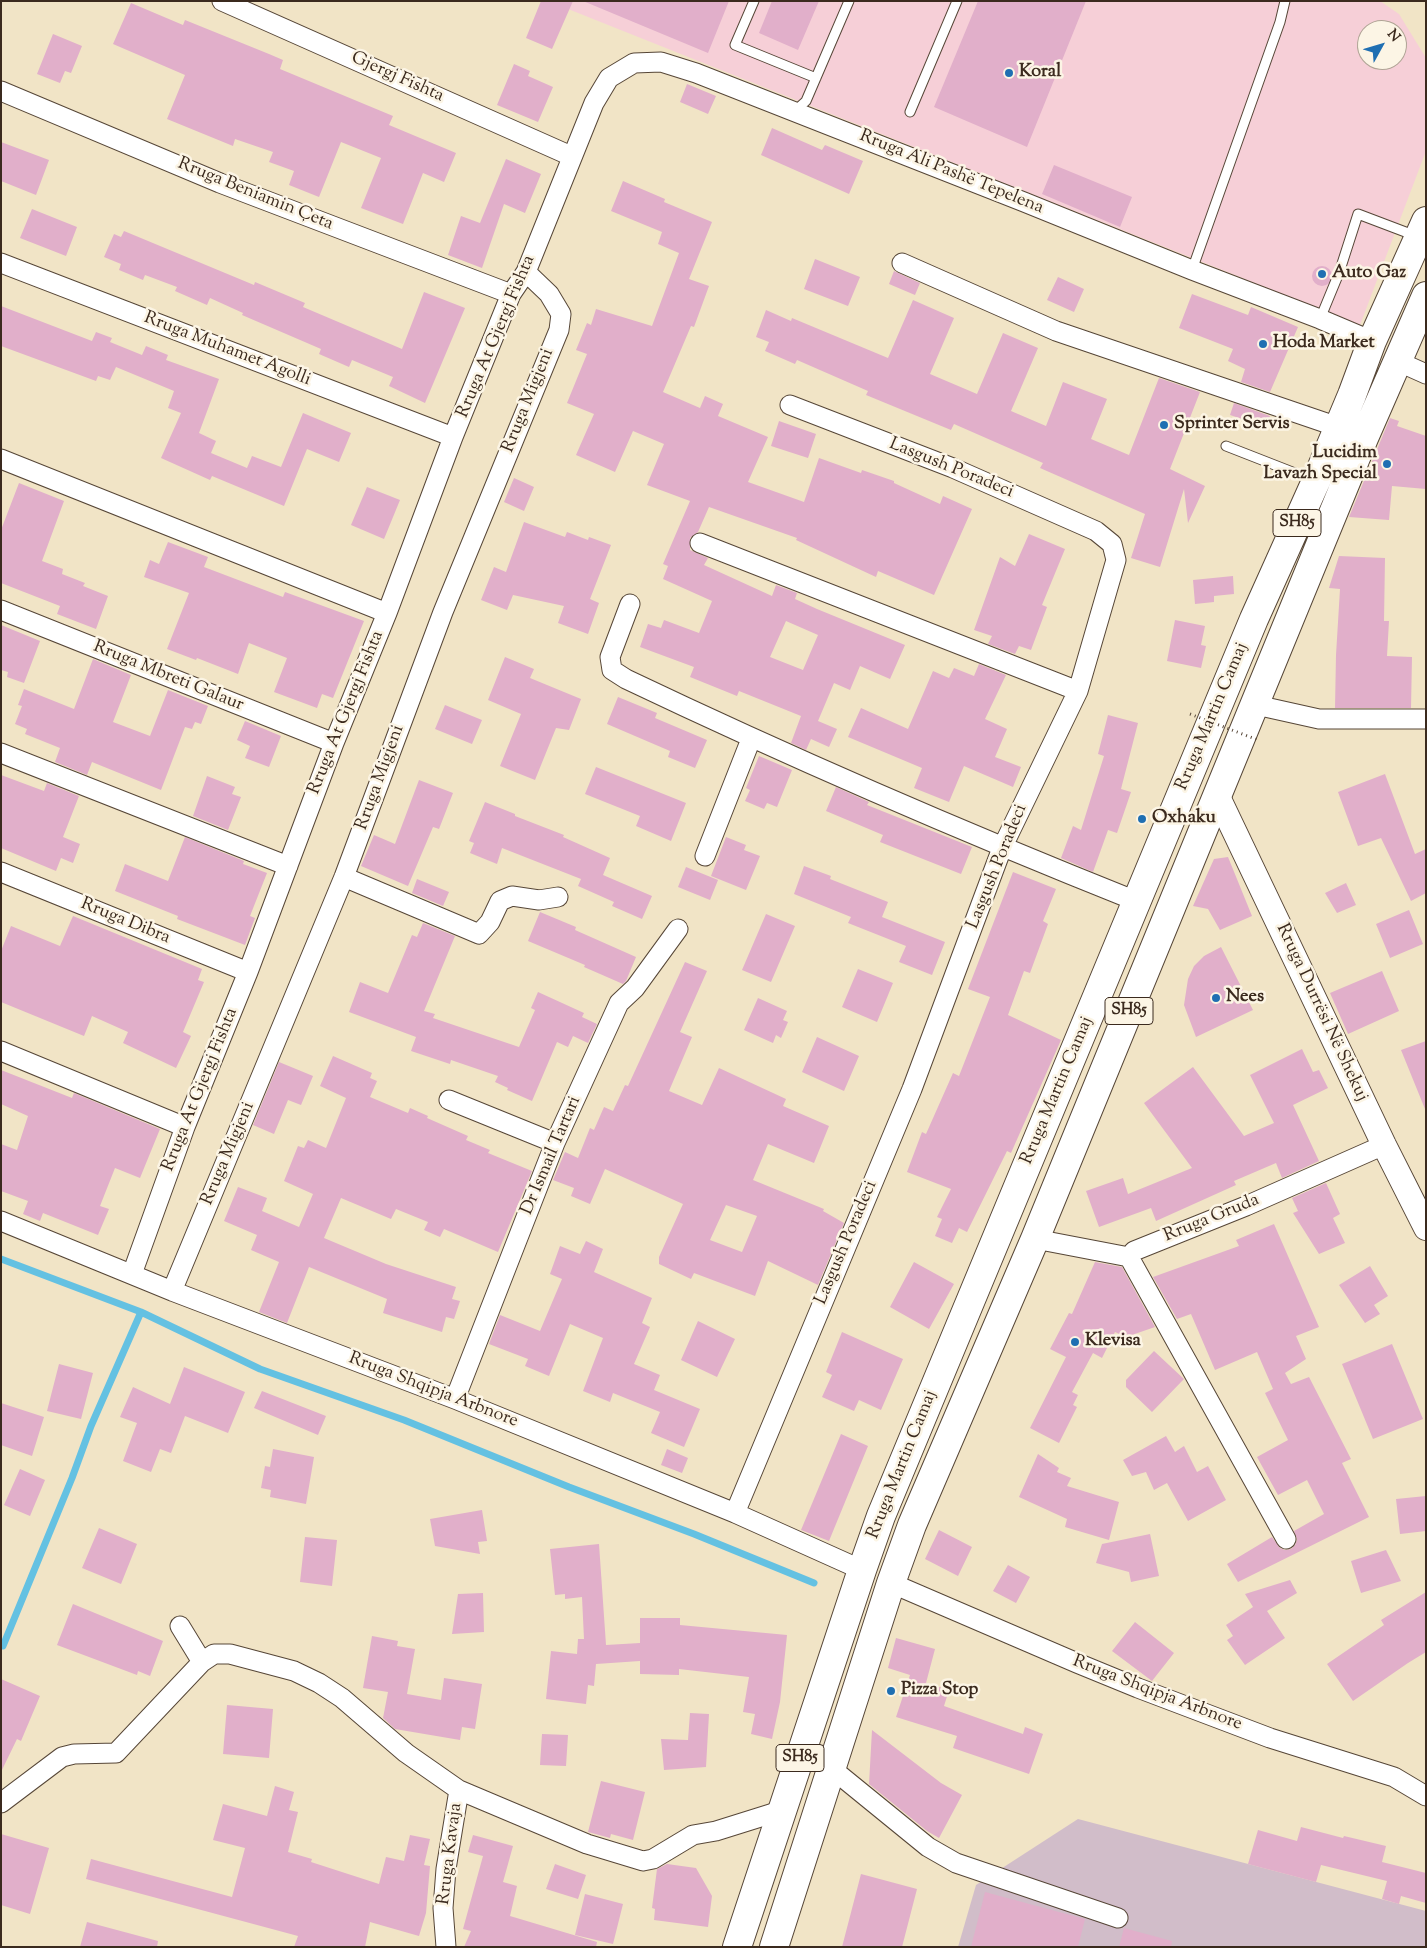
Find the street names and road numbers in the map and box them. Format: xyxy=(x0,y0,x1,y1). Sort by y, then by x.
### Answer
street label: Gjergj Fishta xyxy=(347,48,447,108)
street label: Rruga Ali Pashë Tepelena xyxy=(856,126,1046,220)
street label: Rruga Beniamin Çeta xyxy=(174,154,336,236)
street label: Rruga At Gjergj Fishta xyxy=(453,253,541,421)
street label: Rruga Muhamet Agolli xyxy=(141,308,313,392)
street label: Rruga Migjeni xyxy=(498,346,560,456)
street label: Lasgush Poradeci xyxy=(886,434,1016,504)
road number: SH85 xyxy=(1273,509,1321,536)
street label: Rruga At Gjergj Fishta xyxy=(304,628,390,798)
street label: Rruga Mbreti Galaur xyxy=(89,637,247,717)
street label: Rruga Martin Camaj xyxy=(1172,640,1254,794)
street label: Rruga Migjeni xyxy=(352,723,410,833)
street label: Lasgush Poradeci xyxy=(963,802,1033,932)
street label: Rruga Dibra xyxy=(77,894,173,950)
street label: Rruga Durrësi Në Shekuj xyxy=(1270,921,1372,1105)
road number: SH85 xyxy=(1105,998,1153,1024)
street label: Rruga At Gjergj Fishta xyxy=(158,1005,244,1175)
street label: Rruga Martin Camaj xyxy=(1017,1014,1099,1168)
street label: Dr Ismail Tartari xyxy=(517,1093,587,1219)
street label: Rruga Migjeni xyxy=(198,1099,260,1209)
street label: Lasgush Poradeci xyxy=(811,1178,883,1308)
street label: Rruga Gruda xyxy=(1161,1190,1263,1248)
street label: Rruga Shqipja Arbnore xyxy=(345,1349,521,1433)
street label: Rruga Martin Camaj xyxy=(863,1388,943,1542)
street label: Rruga Shqipja Arbnore xyxy=(1069,1652,1245,1736)
road number: SH85 xyxy=(776,1745,824,1772)
street label: Rruga Kavaja xyxy=(434,1802,468,1906)

